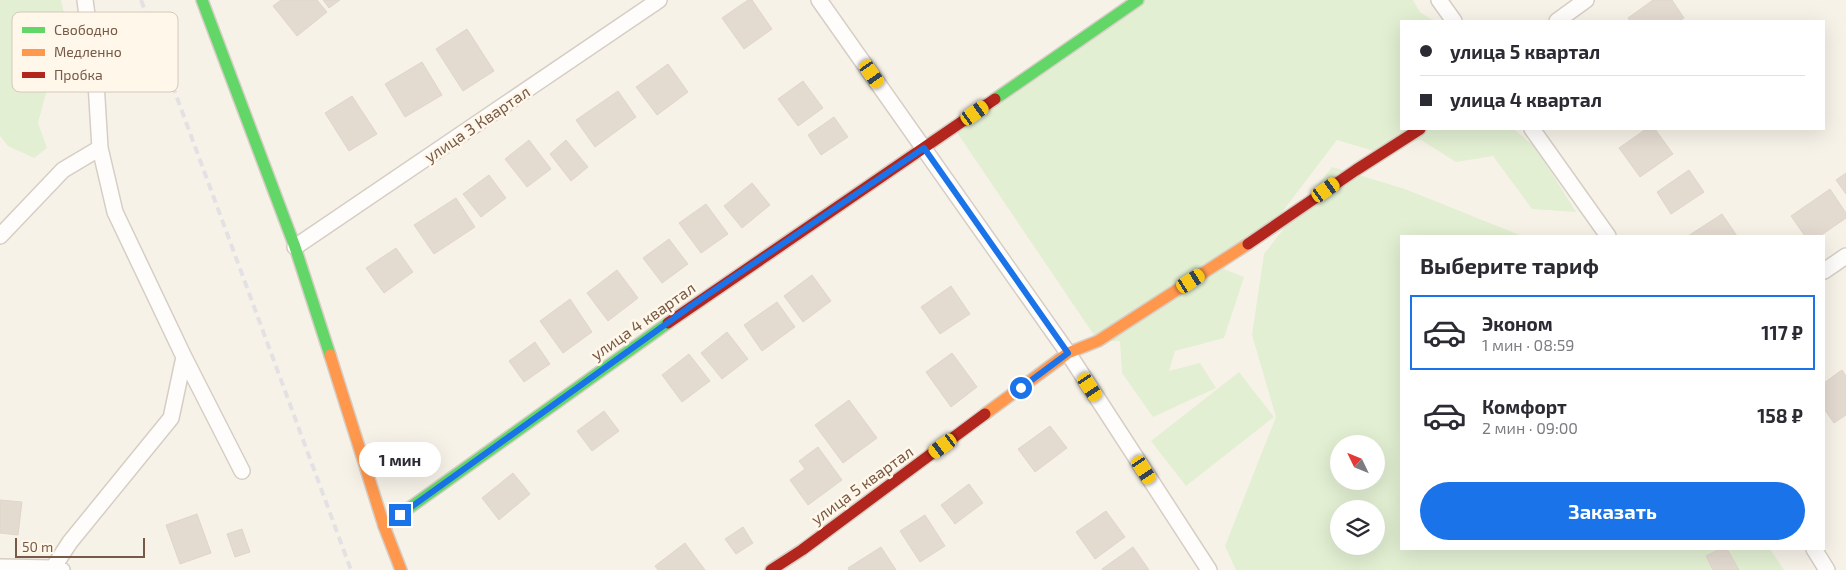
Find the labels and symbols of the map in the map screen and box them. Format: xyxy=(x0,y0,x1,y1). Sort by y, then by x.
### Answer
legend xyxy=(12,12,178,92)
text: Свободно xyxy=(54,21,118,38)
text: Медленно xyxy=(54,43,122,60)
car xyxy=(857,57,886,91)
text: Пробка xyxy=(54,66,103,83)
street label: улица 3 Квартал xyxy=(420,81,534,167)
car xyxy=(958,98,991,128)
car xyxy=(1309,175,1342,205)
car xyxy=(1174,267,1207,295)
street label: улица 4 квартал xyxy=(587,278,699,364)
car xyxy=(1075,370,1104,404)
route start xyxy=(1010,377,1032,399)
car xyxy=(926,431,959,461)
north arrow xyxy=(1330,435,1385,490)
street label: улица 5 квартал xyxy=(807,441,917,529)
callout: 1 мин xyxy=(359,442,441,478)
car xyxy=(1129,453,1158,487)
route end xyxy=(389,504,411,526)
scale bar xyxy=(15,535,145,558)

